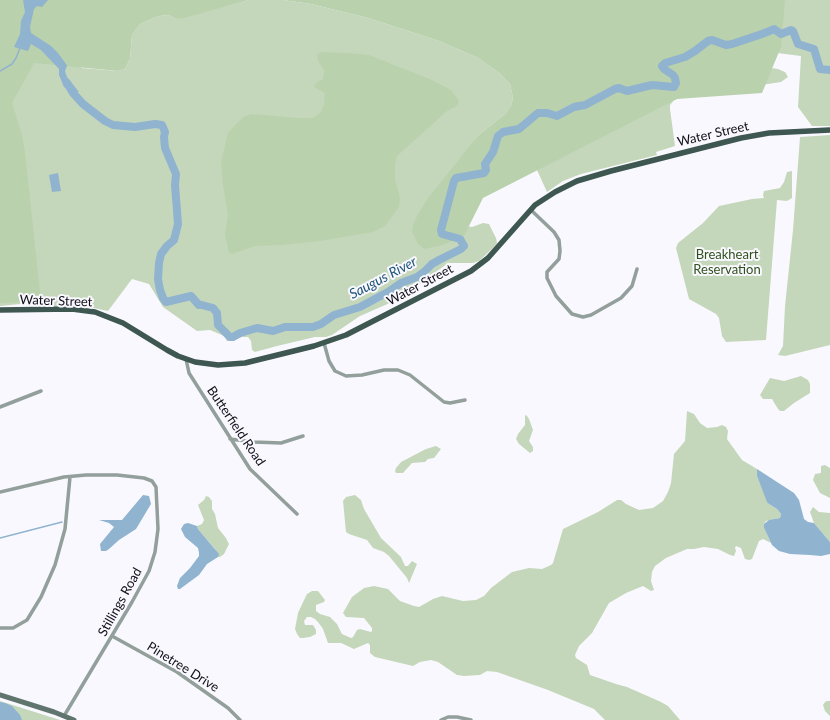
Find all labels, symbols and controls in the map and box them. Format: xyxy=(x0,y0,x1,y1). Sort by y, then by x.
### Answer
street label: Water Street xyxy=(676,118,750,150)
park label: Breakheart Reservation xyxy=(693,247,761,278)
water label: Saugus River xyxy=(346,253,420,303)
street label: Water Street xyxy=(384,261,456,309)
street label: Water Street xyxy=(19,292,93,310)
street label: Butterfield Road xyxy=(204,383,268,469)
street label: Stillings Road xyxy=(95,565,145,639)
street label: Pinetree Drive xyxy=(144,639,222,695)

